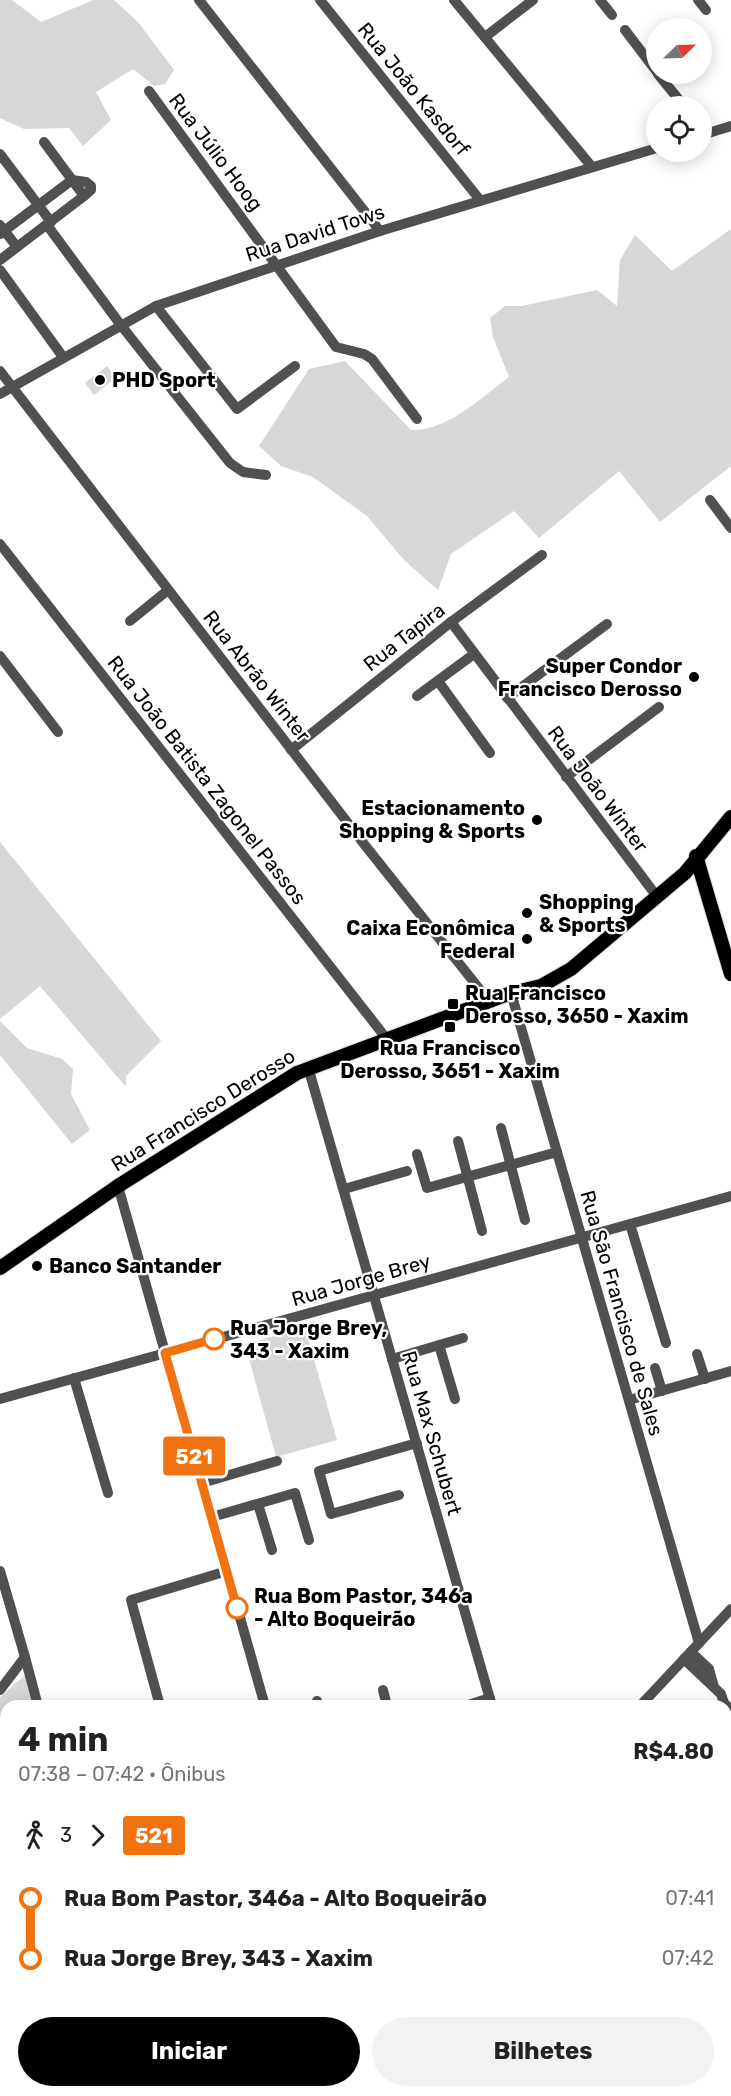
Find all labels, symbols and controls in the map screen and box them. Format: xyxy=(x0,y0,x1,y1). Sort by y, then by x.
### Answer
street label: Rua João Kasdorf xyxy=(353,18,475,161)
north arrow xyxy=(646,18,712,84)
map controls xyxy=(646,18,712,162)
street label: Rua Júlio Hoog xyxy=(164,88,268,216)
button: locate xyxy=(646,96,712,162)
street label: Rua David Tows xyxy=(242,199,388,267)
place label: PHD Sport xyxy=(112,368,216,392)
marker: PHD Sport xyxy=(93,373,107,387)
street label: Rua Tapira xyxy=(359,598,449,676)
street label: Rua Abrão Winter xyxy=(198,606,316,747)
street label: Rua João Batista Zagonel Passos xyxy=(102,651,312,909)
place label: Super Condor Francisco Derosso xyxy=(498,654,682,701)
marker: Super Condor Francisco Derosso xyxy=(687,670,701,684)
street label: Rua João Winter xyxy=(543,721,653,857)
place label: Estacionamento Shopping & Sports xyxy=(339,796,525,843)
marker: Estacionamento Shopping & Sports xyxy=(530,813,544,827)
place label: Shopping & Sports xyxy=(539,890,634,937)
marker: Shopping & Sports xyxy=(520,906,534,920)
place label: Caixa Econômica Federal xyxy=(346,916,515,963)
marker: Caixa Econômica Federal xyxy=(520,932,534,946)
place label: Rua Francisco Derosso, 3650 - Xaxim xyxy=(465,981,689,1028)
marker: Rua Francisco Derosso, 3650 - Xaxim xyxy=(446,997,460,1011)
marker: Rua Francisco Derosso, 3651 - Xaxim xyxy=(443,1020,457,1034)
place label: Rua Francisco Derosso, 3651 - Xaxim xyxy=(340,1036,560,1083)
street label: Rua Francisco Derosso xyxy=(107,1044,299,1176)
street label: Rua São Francisco de Sales xyxy=(575,1188,669,1438)
street label: Rua Jorge Brey xyxy=(289,1249,433,1311)
place label: Banco Santander xyxy=(49,1254,221,1278)
marker: Banco Santander xyxy=(30,1259,44,1273)
place label: Rua Jorge Brey, 343 - Xaxim xyxy=(230,1316,387,1363)
marker: Rua Jorge Brey, 343 - Xaxim xyxy=(203,1328,225,1350)
street label: Rua Max Schubert xyxy=(397,1348,467,1518)
line badge: 521 xyxy=(160,1436,228,1476)
text: 521 xyxy=(175,1444,213,1469)
place label: Rua Bom Pastor, 346a - Alto Boqueirão xyxy=(254,1584,473,1631)
marker: Rua Bom Pastor, 346a - Alto Boqueirão xyxy=(226,1597,248,1619)
text: 4 min xyxy=(18,1720,108,1759)
text: R$4.80 xyxy=(633,1738,714,1765)
text: 07:38 – 07:42 · Ônibus xyxy=(18,1762,225,1786)
icon: walk xyxy=(18,1819,51,1852)
icon: forward xyxy=(81,1819,114,1852)
text: 3 xyxy=(60,1823,72,1847)
text: 521 xyxy=(135,1823,173,1848)
text: Rua Bom Pastor, 346a - Alto Boqueirão xyxy=(64,1885,487,1912)
text: 07:41 xyxy=(665,1886,714,1910)
text: Rua Jorge Brey, 343 - Xaxim xyxy=(64,1945,373,1972)
text: 07:42 xyxy=(662,1946,714,1970)
button: Iniciar xyxy=(18,2017,360,2086)
button: Bilhetes xyxy=(372,2017,714,2086)

